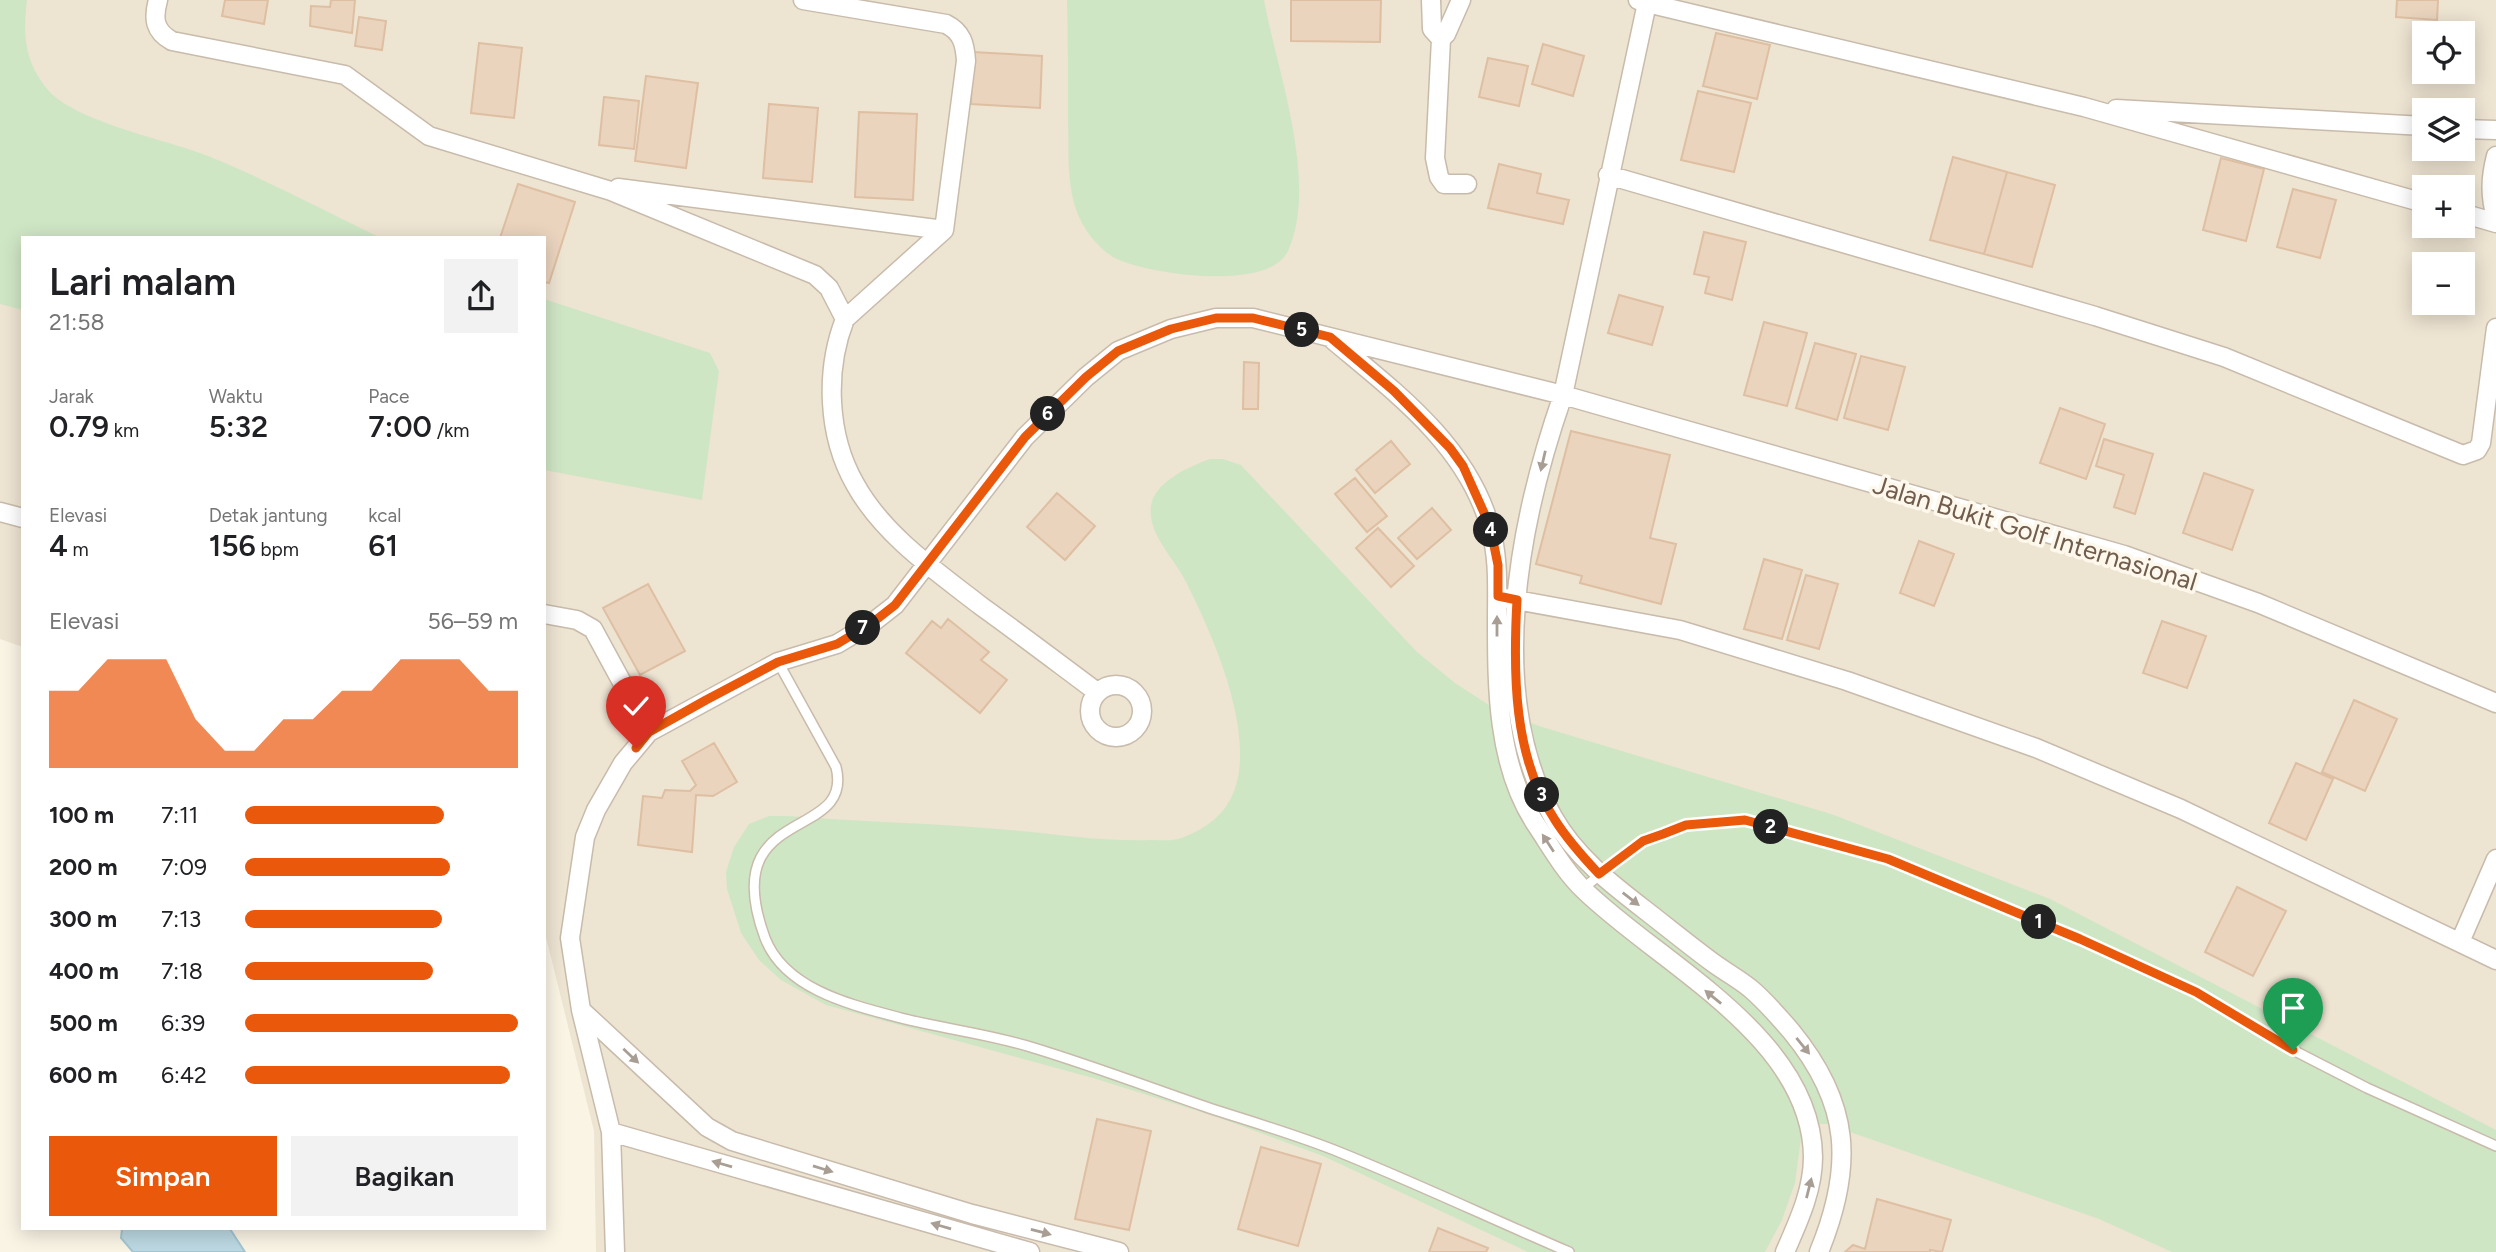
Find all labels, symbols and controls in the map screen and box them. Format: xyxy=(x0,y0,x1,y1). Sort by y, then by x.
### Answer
map controls xyxy=(2412,21,2475,315)
button: locate xyxy=(2412,21,2475,84)
button: layers xyxy=(2412,98,2475,161)
button: + xyxy=(2412,175,2475,238)
button: − xyxy=(2412,252,2475,315)
text: Lari malam xyxy=(49,259,236,305)
button: share xyxy=(444,259,518,333)
text: 21:58 xyxy=(49,308,105,336)
pin: 5 xyxy=(1284,312,1320,348)
text: 5 xyxy=(1296,318,1307,341)
text: Jarak xyxy=(49,385,94,408)
text: Waktu xyxy=(209,385,263,408)
text: Pace xyxy=(368,385,409,408)
pin: 6 xyxy=(1030,396,1066,432)
text: 6 xyxy=(1042,402,1053,425)
text: 0.79 xyxy=(49,408,109,445)
text: 5:32 xyxy=(209,408,268,445)
text: 7:00 xyxy=(368,408,432,445)
text: km xyxy=(109,419,139,442)
text: /km xyxy=(432,419,469,442)
one-way arrow xyxy=(1538,450,1549,472)
street label: Jalan Bukit Golf Internasional xyxy=(1869,468,2201,598)
text: Elevasi xyxy=(49,504,107,527)
text: Detak jantung xyxy=(209,504,328,527)
text: kcal xyxy=(368,504,402,527)
pin: 4 xyxy=(1474,512,1508,548)
text: 4 xyxy=(1484,518,1497,541)
text: 4 xyxy=(49,527,68,564)
text: 156 xyxy=(209,527,256,564)
text: 61 xyxy=(368,527,398,564)
text: m xyxy=(68,538,89,561)
text: bpm xyxy=(256,538,299,561)
text: Elevasi xyxy=(49,607,119,635)
text: 56–59 m xyxy=(428,607,518,635)
pin: 7 xyxy=(846,610,880,646)
one-way arrow xyxy=(1491,614,1503,636)
text: 7 xyxy=(857,616,868,639)
pin xyxy=(606,676,666,748)
icon: check xyxy=(617,687,655,725)
pin: 3 xyxy=(1524,778,1560,812)
text: 3 xyxy=(1536,783,1547,806)
text: 100 m xyxy=(49,801,114,829)
text: 7:11 xyxy=(161,801,198,829)
pin: 2 xyxy=(1754,810,1788,844)
text: 2 xyxy=(1765,815,1776,838)
one-way arrow xyxy=(1542,833,1555,852)
text: 200 m xyxy=(49,853,118,881)
text: 7:09 xyxy=(161,853,207,881)
one-way arrow xyxy=(1622,892,1640,906)
pin: 1 xyxy=(2022,904,2056,940)
text: 300 m xyxy=(49,905,117,933)
text: 7:13 xyxy=(161,905,201,933)
text: 1 xyxy=(2034,910,2043,933)
text: 400 m xyxy=(49,957,119,985)
text: 7:18 xyxy=(161,957,203,985)
pin xyxy=(2263,978,2323,1050)
one-way arrow xyxy=(1705,989,1723,1004)
icon: arrive xyxy=(2274,989,2312,1027)
text: 500 m xyxy=(49,1009,118,1037)
text: 6:39 xyxy=(161,1009,205,1037)
one-way arrow xyxy=(1795,1038,1810,1055)
one-way arrow xyxy=(622,1048,639,1064)
text: 600 m xyxy=(49,1061,118,1089)
text: 6:42 xyxy=(161,1061,207,1089)
button: Simpan xyxy=(49,1136,277,1216)
button: Bagikan xyxy=(291,1136,518,1216)
one-way arrow xyxy=(712,1158,733,1168)
one-way arrow xyxy=(812,1165,833,1175)
one-way arrow xyxy=(1804,1177,1815,1199)
one-way arrow xyxy=(930,1221,951,1231)
one-way arrow xyxy=(1031,1227,1053,1238)

